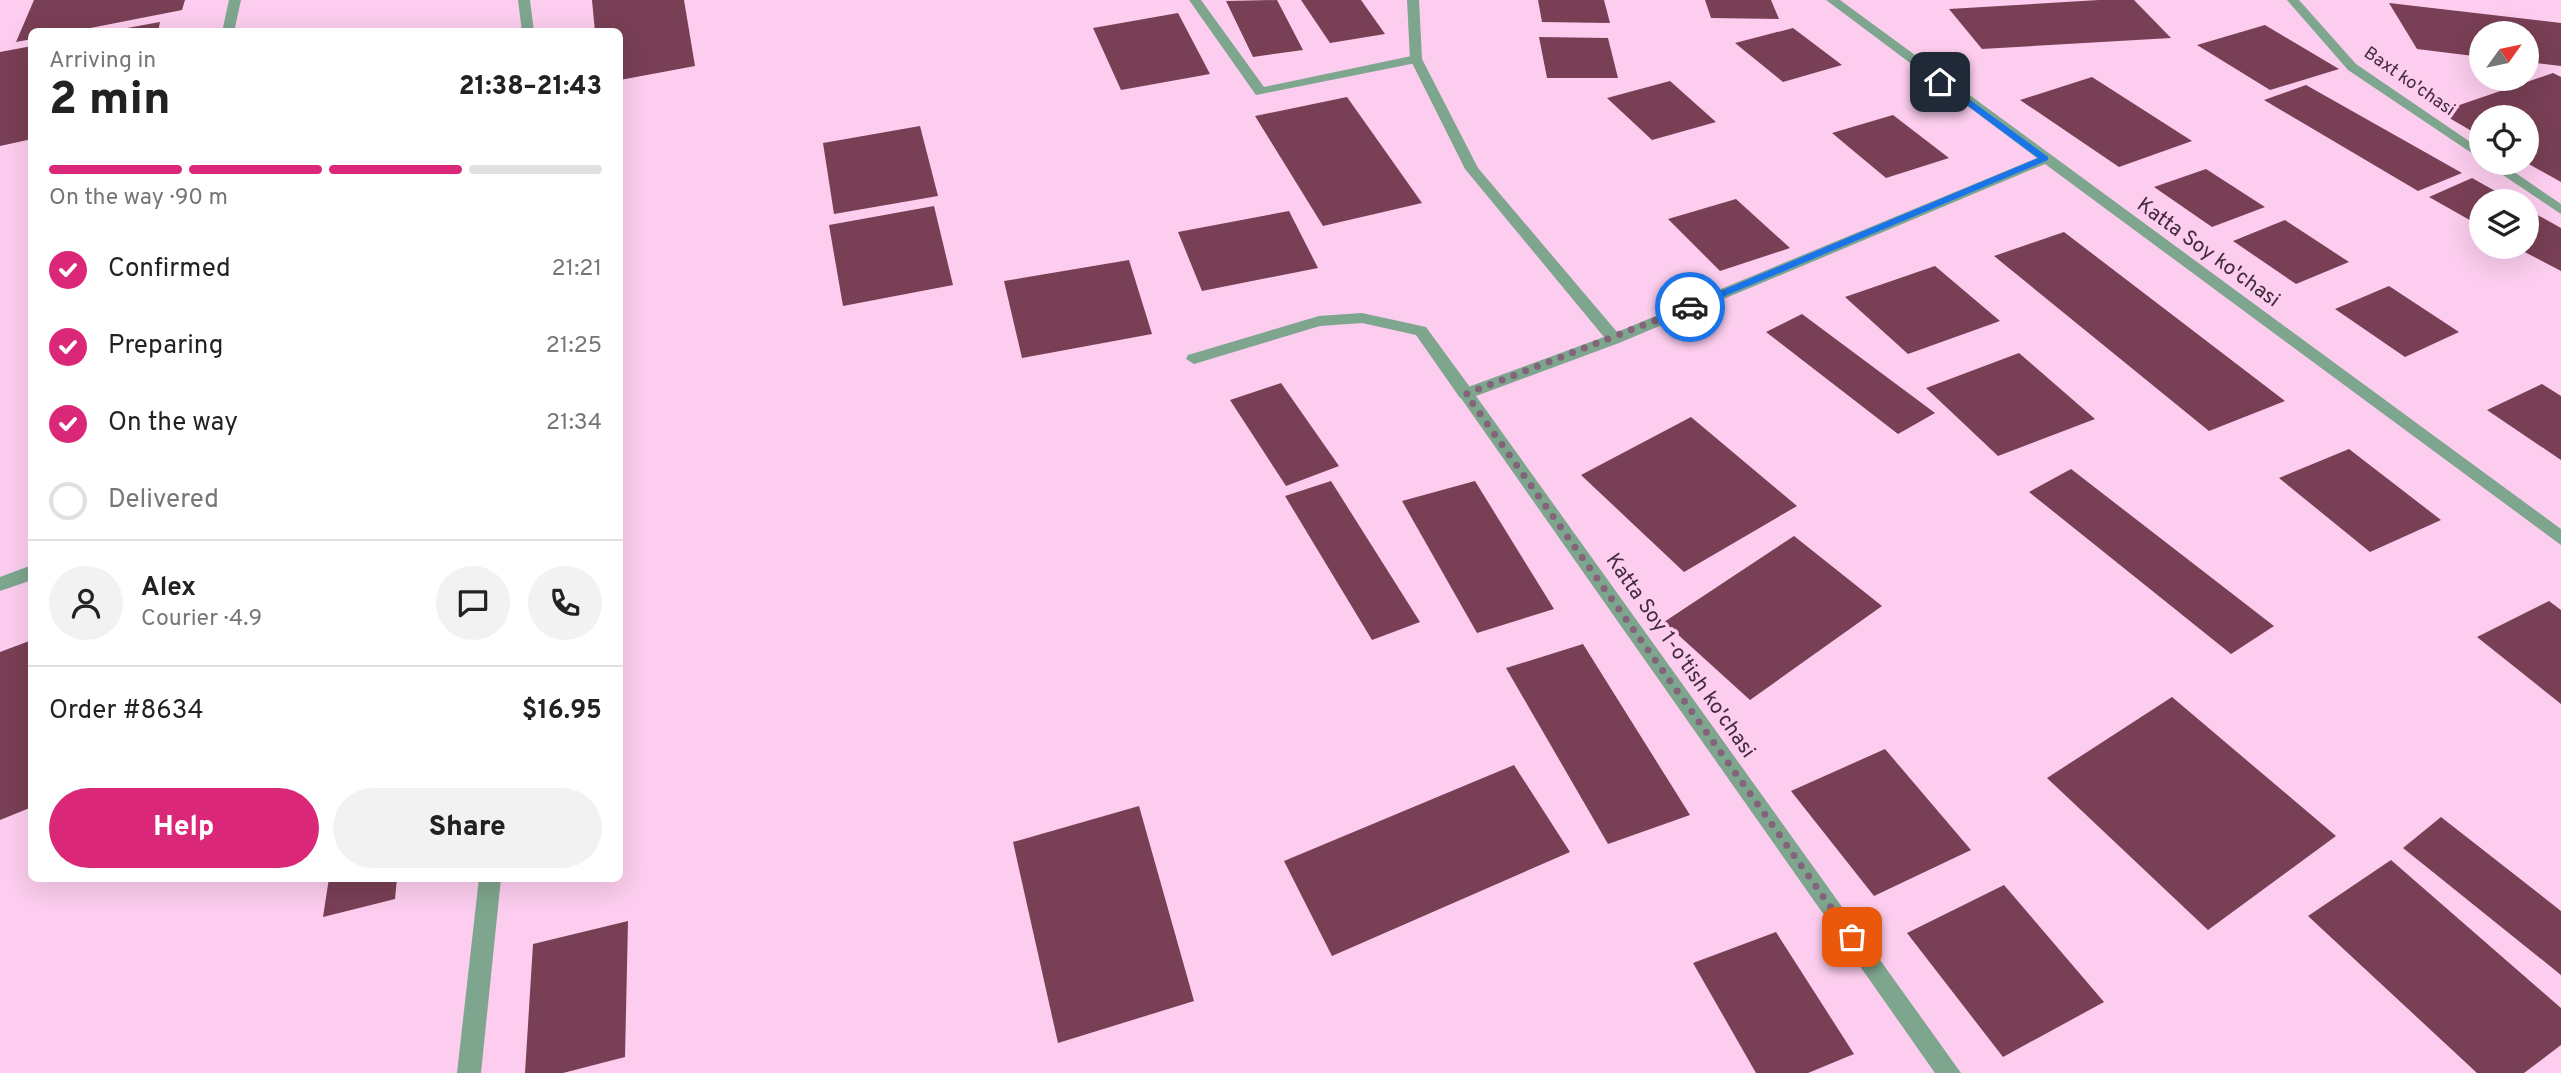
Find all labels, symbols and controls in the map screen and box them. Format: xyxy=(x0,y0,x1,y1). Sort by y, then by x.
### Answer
north arrow xyxy=(2469,21,2539,91)
map controls xyxy=(2469,21,2539,259)
street label: Baxt ko'chasi xyxy=(2359,42,2459,122)
text: Arriving in xyxy=(49,47,156,76)
pin xyxy=(1910,52,1970,112)
icon: home xyxy=(1921,63,1959,101)
text: 21:38–21:43 xyxy=(459,71,602,104)
text: 2 min xyxy=(49,72,171,131)
button: locate xyxy=(2469,105,2539,175)
text: On the way · 90 m xyxy=(49,184,228,213)
button: layers xyxy=(2469,189,2539,259)
street label: Katta Soy ko'chasi xyxy=(2131,192,2285,314)
icon: check xyxy=(49,251,87,289)
text: Confirmed xyxy=(108,253,231,286)
text: 21:21 xyxy=(552,255,602,284)
courier xyxy=(1655,272,1725,342)
icon: car xyxy=(1671,288,1709,326)
icon: check xyxy=(49,328,87,366)
text: Preparing xyxy=(108,330,223,363)
text: 21:25 xyxy=(546,332,602,361)
icon: check xyxy=(49,405,87,443)
text: On the way xyxy=(108,407,238,440)
text: 21:34 xyxy=(546,409,602,438)
text: Delivered xyxy=(108,484,219,517)
street label: Katta Soy 1-o'tish ko'chasi xyxy=(1599,548,1761,764)
button: person xyxy=(49,566,123,640)
button: chat xyxy=(436,566,510,640)
button: phone xyxy=(528,566,602,640)
text: Alex xyxy=(141,572,196,605)
text: Courier · 4.9 xyxy=(141,605,262,634)
text: Order #8634 xyxy=(49,695,204,728)
text: $16.95 xyxy=(522,695,602,728)
button: Help xyxy=(49,788,319,868)
button: Share xyxy=(333,788,602,868)
pin xyxy=(1822,907,1882,967)
icon: bag xyxy=(1833,918,1871,956)

